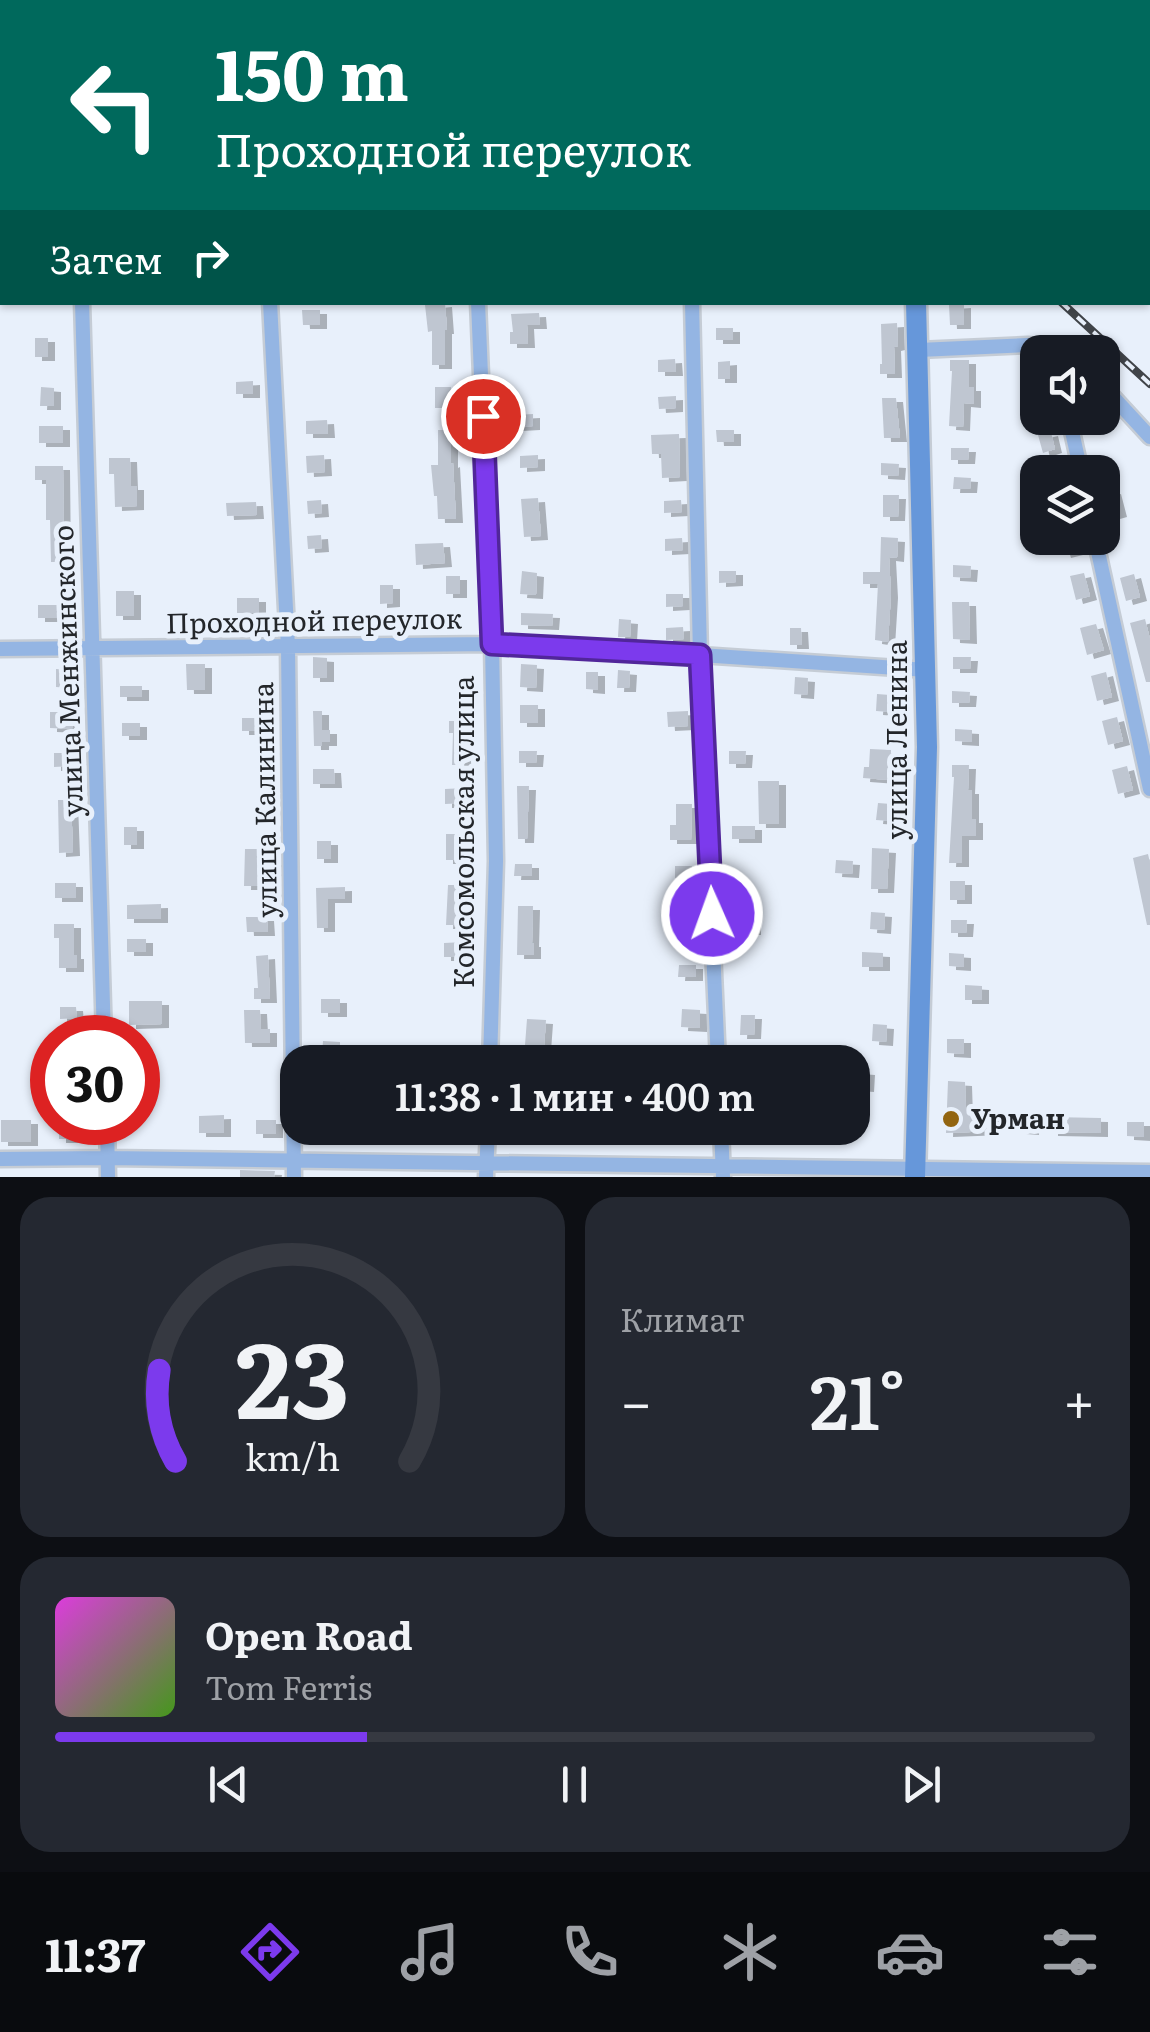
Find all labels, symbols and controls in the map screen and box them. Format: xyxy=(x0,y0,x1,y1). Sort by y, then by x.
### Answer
text: 150 m xyxy=(215,19,409,123)
icon: left xyxy=(50,40,180,170)
text: Проходной переулок xyxy=(215,114,691,181)
text: Затем xyxy=(50,229,163,286)
icon: right xyxy=(183,230,238,285)
map controls xyxy=(1020,335,1120,555)
button: sound xyxy=(1020,335,1120,435)
pin xyxy=(441,374,526,459)
icon: arrive xyxy=(456,389,511,444)
button: layers xyxy=(1020,455,1120,555)
street label: улица Менжинского xyxy=(40,524,92,818)
street label: Проходной переулок xyxy=(165,595,463,643)
street label: улица Ленина xyxy=(874,640,916,840)
street label: Комсомольская улица xyxy=(441,676,483,988)
street label: улица Калинина xyxy=(240,682,286,918)
position arrow xyxy=(660,862,764,966)
speed limit sign: 30 xyxy=(30,1015,160,1145)
text: 11:38 · 1 мин · 400 m xyxy=(395,1066,755,1123)
place label: Урман xyxy=(971,1096,1065,1138)
marker: Урман xyxy=(940,1108,962,1130)
text: Климат xyxy=(620,1294,745,1342)
text: 23 xyxy=(236,1297,349,1451)
text: 21° xyxy=(810,1342,905,1453)
text: − xyxy=(620,1358,652,1440)
text: + xyxy=(1063,1358,1095,1440)
text: km/h xyxy=(245,1429,340,1482)
text: Open Road xyxy=(205,1605,413,1662)
text: Tom Ferris xyxy=(205,1662,372,1710)
icon: previous xyxy=(201,1757,256,1812)
icon: pause xyxy=(547,1757,602,1812)
icon: next xyxy=(894,1757,949,1812)
icon: directions xyxy=(235,1917,305,1987)
icon: music xyxy=(395,1917,465,1987)
icon: phone xyxy=(555,1917,625,1987)
icon: climate xyxy=(715,1917,785,1987)
icon: car xyxy=(875,1917,945,1987)
icon: filters xyxy=(1035,1917,1105,1987)
text: 11:37 xyxy=(45,1919,145,1986)

